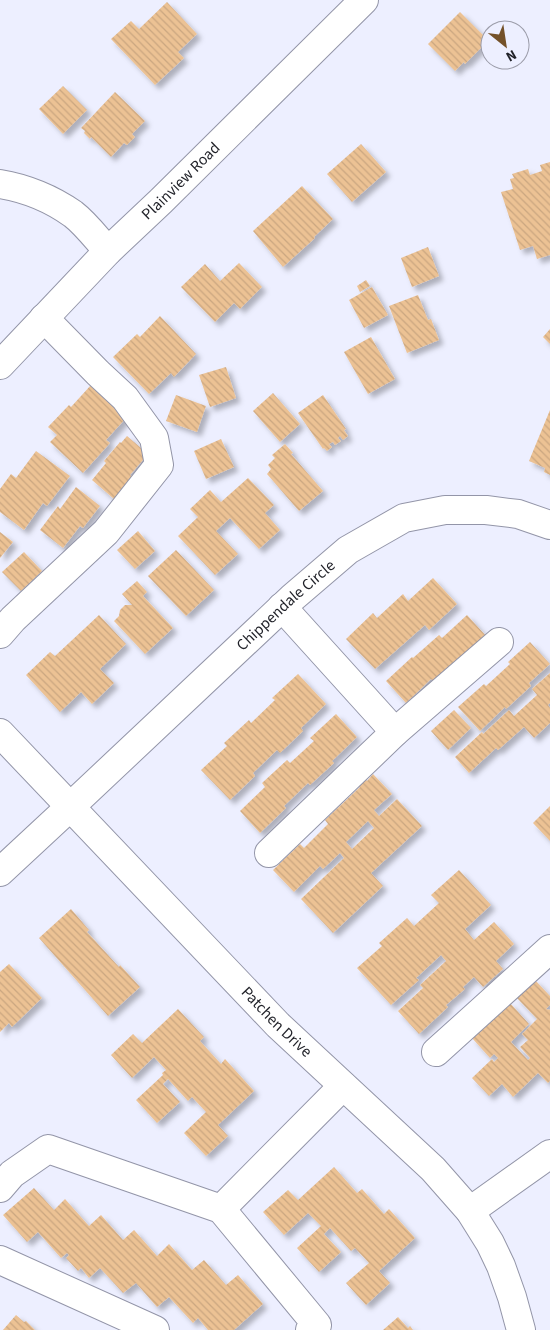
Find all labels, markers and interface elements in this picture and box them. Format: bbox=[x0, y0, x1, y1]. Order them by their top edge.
north arrow bbox=[480, 20, 530, 70]
text: N bbox=[502, 44, 520, 66]
street label: Plainview Road bbox=[137, 137, 225, 225]
street label: Chippendale Circle bbox=[232, 555, 340, 656]
street label: Patchen Drive bbox=[236, 982, 317, 1062]

